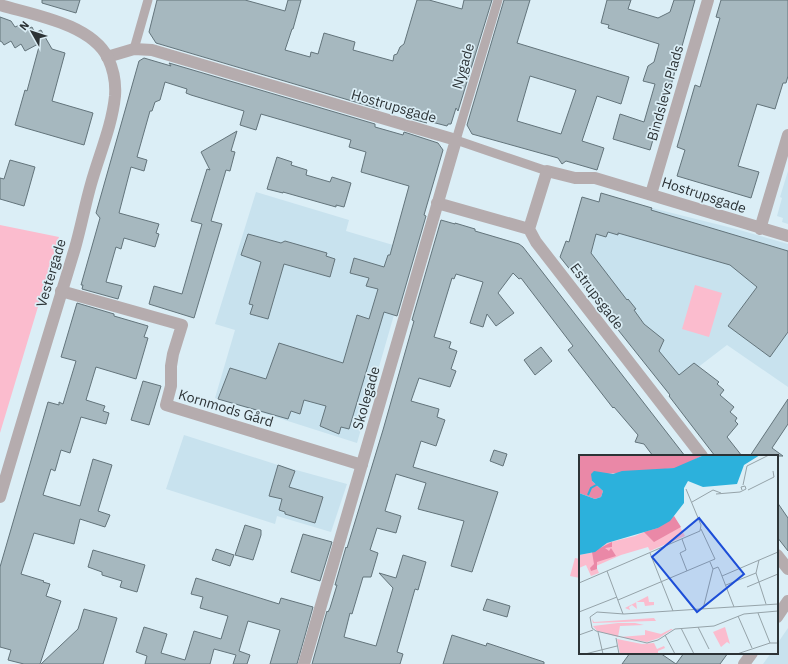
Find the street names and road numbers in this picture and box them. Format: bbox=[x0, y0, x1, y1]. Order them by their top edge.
street label: Nygade bbox=[448, 41, 478, 91]
street label: Bindslevs Plads bbox=[643, 43, 687, 143]
street label: Hostrupsgade bbox=[349, 85, 439, 127]
street label: Hostrupsgade bbox=[659, 173, 749, 217]
street label: Vestergade bbox=[32, 236, 70, 309]
street label: Estrupsgade bbox=[566, 259, 628, 333]
street label: Skolegade bbox=[348, 364, 384, 432]
street label: Kornmods Gård bbox=[176, 385, 276, 431]

